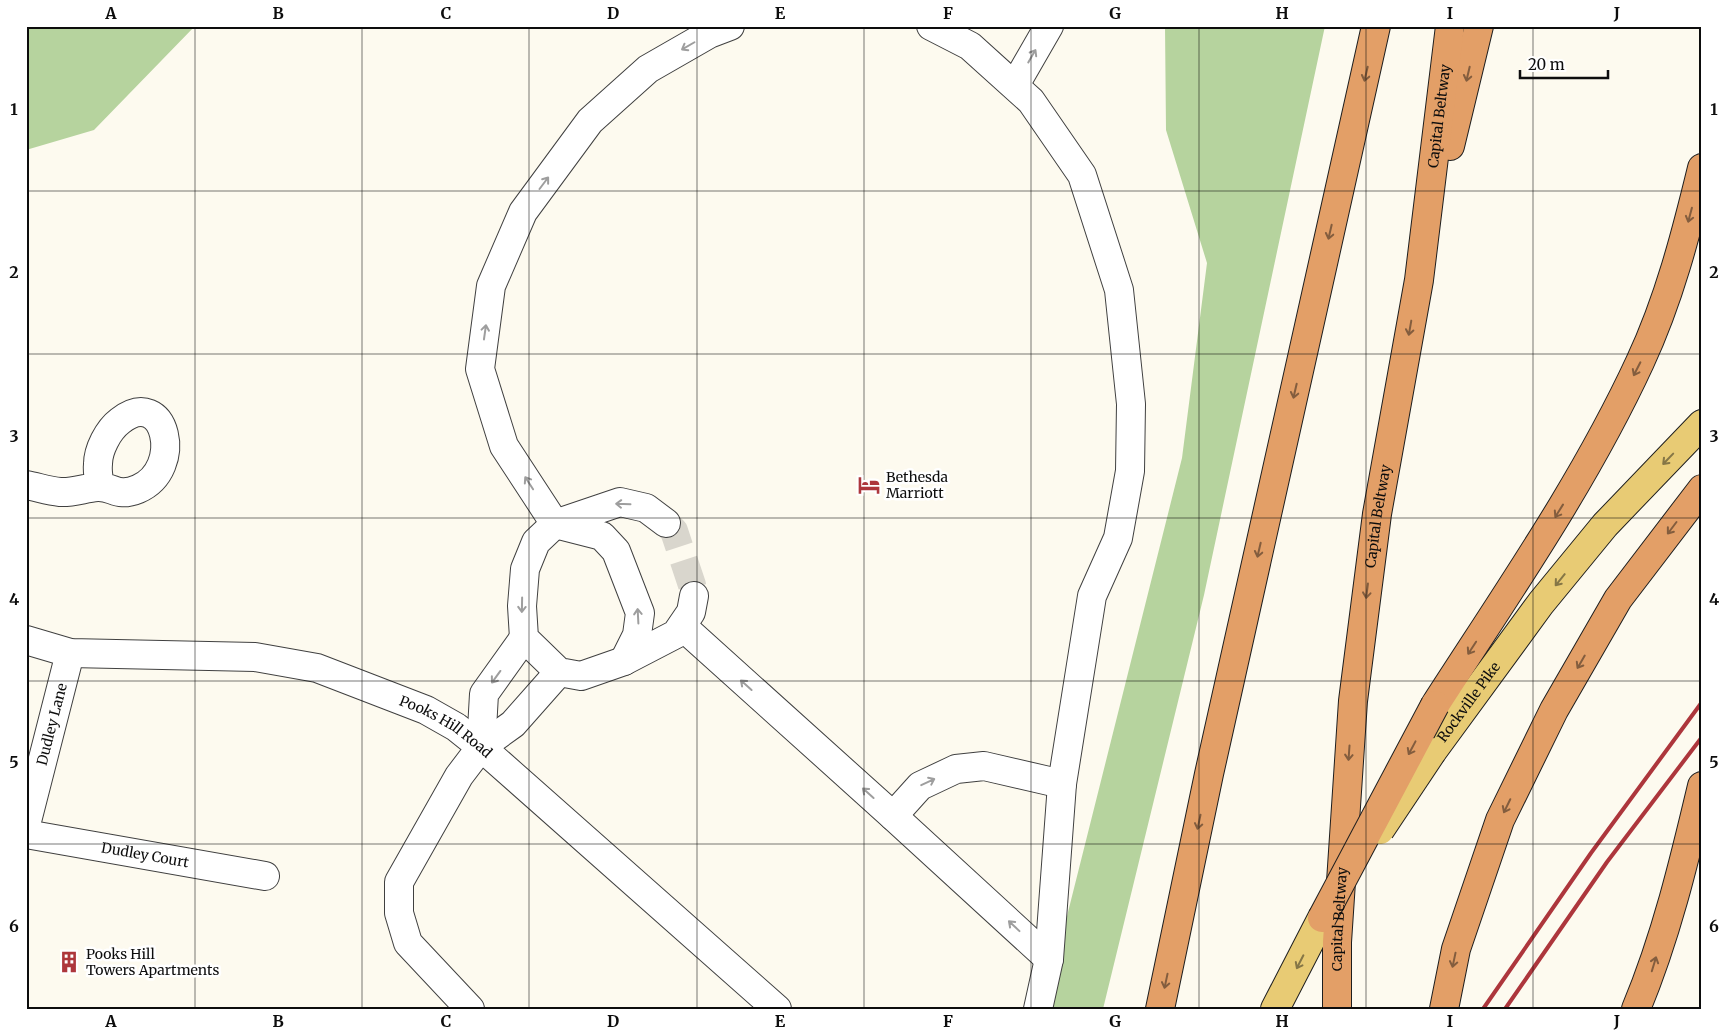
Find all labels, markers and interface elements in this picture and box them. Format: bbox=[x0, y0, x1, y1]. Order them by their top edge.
text: A bbox=[104, 3, 117, 23]
text: B bbox=[272, 3, 284, 23]
text: C bbox=[441, 3, 451, 23]
text: D bbox=[607, 3, 619, 23]
text: E bbox=[775, 3, 786, 23]
text: F bbox=[943, 3, 953, 23]
text: G bbox=[1109, 3, 1121, 23]
text: H bbox=[1275, 3, 1289, 23]
text: I bbox=[1447, 3, 1453, 23]
text: J bbox=[1613, 3, 1620, 23]
one-way arrow bbox=[682, 42, 696, 52]
one-way arrow bbox=[1027, 48, 1037, 63]
scale bar bbox=[1520, 48, 1608, 80]
text: 20 m bbox=[1528, 55, 1565, 74]
street label: Capital Beltway bbox=[1424, 62, 1454, 169]
one-way arrow bbox=[1361, 65, 1370, 81]
one-way arrow bbox=[1463, 65, 1472, 81]
text: 1 bbox=[10, 99, 18, 119]
text: 1 bbox=[1710, 99, 1718, 119]
one-way arrow bbox=[538, 177, 549, 190]
one-way arrow bbox=[1684, 207, 1694, 223]
one-way arrow bbox=[1325, 224, 1334, 240]
text: 2 bbox=[9, 262, 19, 282]
text: 2 bbox=[1709, 262, 1719, 282]
one-way arrow bbox=[1405, 319, 1415, 335]
one-way arrow bbox=[480, 324, 490, 340]
one-way arrow bbox=[1632, 361, 1642, 376]
one-way arrow bbox=[1290, 383, 1299, 399]
text: 3 bbox=[9, 426, 19, 446]
text: 3 bbox=[1709, 426, 1719, 446]
one-way arrow bbox=[1662, 453, 1674, 465]
street label: Capital Beltway bbox=[1361, 462, 1395, 569]
place label: Bethesda Marriott bbox=[886, 468, 949, 502]
hotel icon: Bethesda Marriott bbox=[856, 472, 882, 498]
one-way arrow bbox=[523, 476, 534, 490]
one-way arrow bbox=[615, 500, 631, 509]
one-way arrow bbox=[1553, 503, 1563, 517]
one-way arrow bbox=[1667, 521, 1677, 535]
one-way arrow bbox=[1254, 541, 1263, 557]
one-way arrow bbox=[1555, 573, 1566, 586]
one-way arrow bbox=[1362, 583, 1372, 599]
text: 4 bbox=[9, 589, 19, 609]
text: 4 bbox=[1709, 589, 1719, 609]
one-way arrow bbox=[517, 596, 527, 613]
one-way arrow bbox=[633, 608, 642, 624]
one-way arrow bbox=[1466, 641, 1477, 655]
one-way arrow bbox=[1576, 655, 1586, 669]
street label: Rockville Pike bbox=[1433, 658, 1504, 746]
one-way arrow bbox=[490, 670, 501, 683]
one-way arrow bbox=[740, 679, 753, 690]
street label: Dudley Lane bbox=[33, 681, 71, 767]
street label: Pooks Hill Road bbox=[397, 692, 496, 762]
one-way arrow bbox=[1407, 740, 1416, 755]
one-way arrow bbox=[1345, 745, 1354, 761]
text: 5 bbox=[9, 752, 19, 772]
text: 5 bbox=[1709, 752, 1719, 772]
one-way arrow bbox=[920, 777, 935, 787]
one-way arrow bbox=[861, 787, 874, 799]
one-way arrow bbox=[1501, 798, 1511, 813]
one-way arrow bbox=[1194, 813, 1203, 829]
street label: Dudley Court bbox=[100, 838, 191, 872]
street label: Capital Beltway bbox=[1328, 865, 1351, 971]
text: 6 bbox=[9, 916, 19, 936]
text: 6 bbox=[1709, 916, 1719, 936]
one-way arrow bbox=[1007, 920, 1020, 932]
place label: Pooks Hill Towers Apartments bbox=[86, 945, 219, 979]
building icon: Pooks Hill Towers Apartments bbox=[56, 949, 82, 975]
one-way arrow bbox=[1448, 951, 1458, 967]
one-way arrow bbox=[1295, 954, 1305, 969]
one-way arrow bbox=[1650, 956, 1659, 972]
one-way arrow bbox=[1161, 972, 1170, 988]
text: A bbox=[104, 1011, 117, 1031]
text: B bbox=[272, 1011, 284, 1031]
text: C bbox=[441, 1011, 451, 1031]
text: D bbox=[607, 1011, 619, 1031]
text: E bbox=[775, 1011, 786, 1031]
text: F bbox=[943, 1011, 953, 1031]
text: G bbox=[1109, 1011, 1121, 1031]
text: H bbox=[1275, 1011, 1289, 1031]
text: I bbox=[1447, 1011, 1453, 1031]
text: J bbox=[1613, 1011, 1620, 1031]

